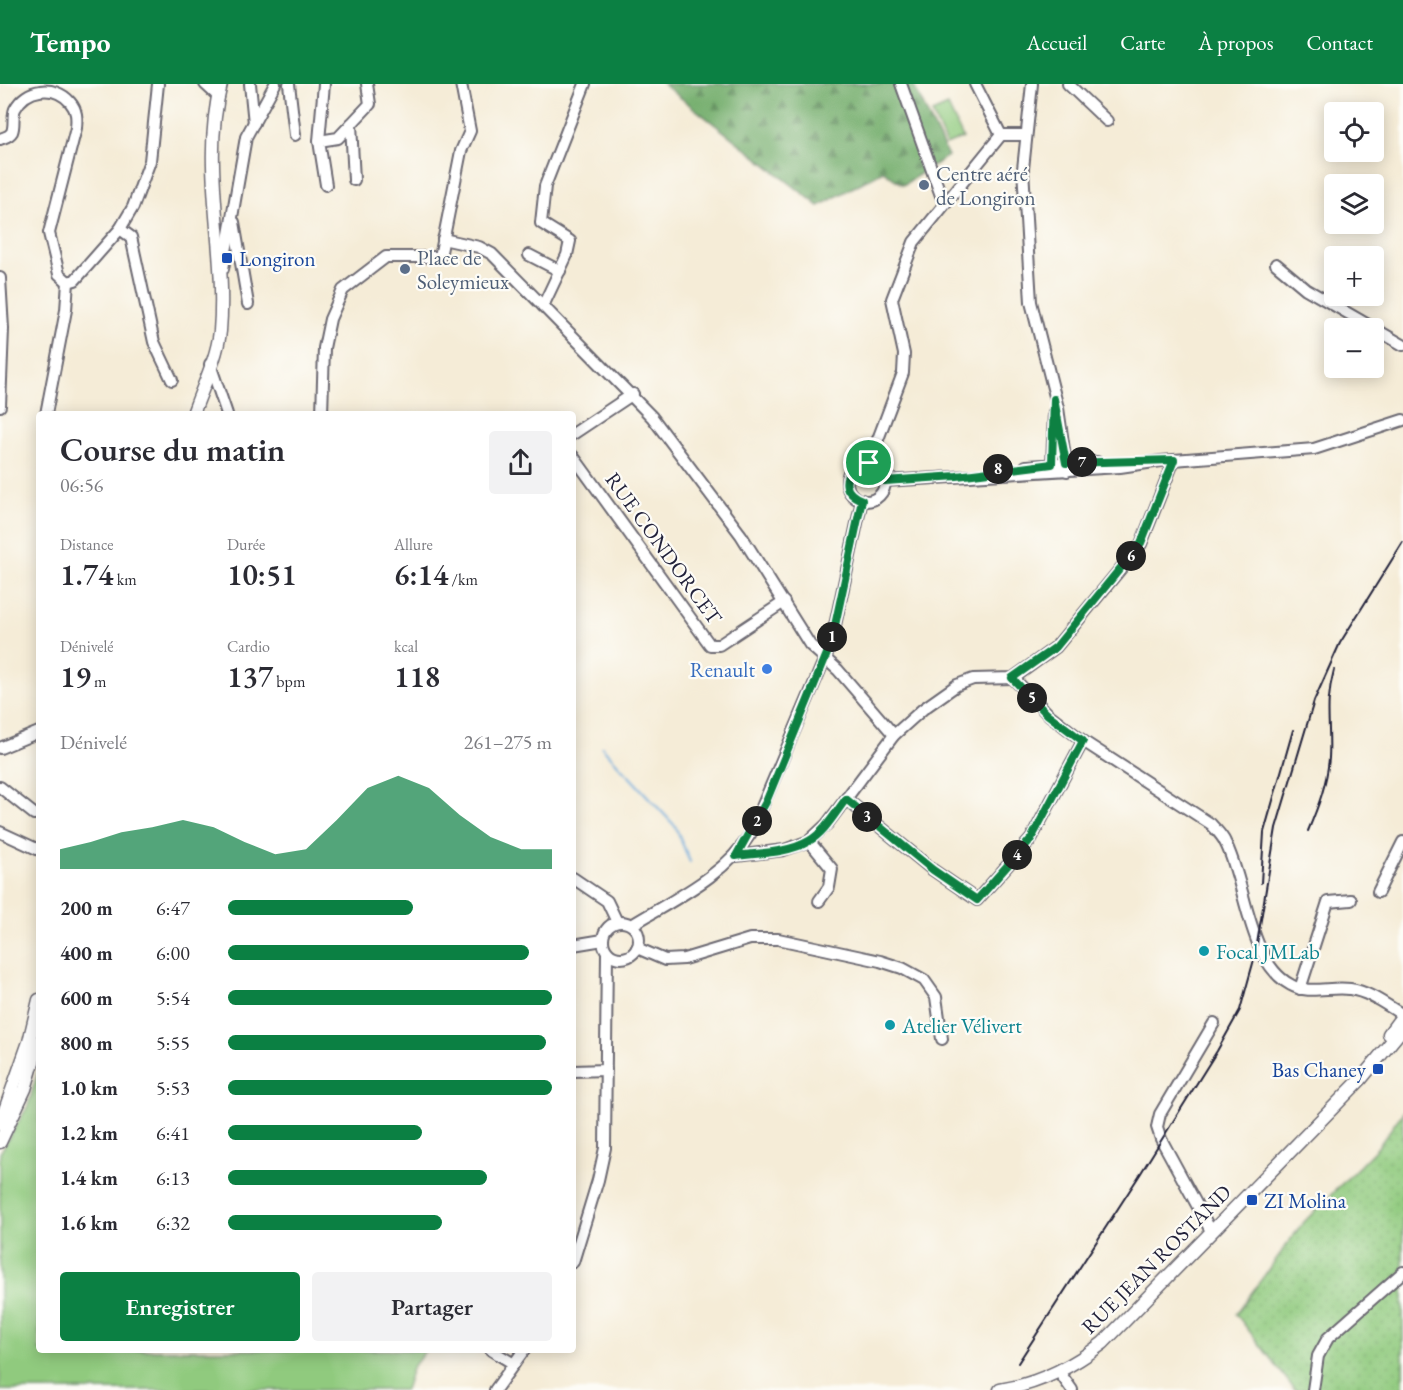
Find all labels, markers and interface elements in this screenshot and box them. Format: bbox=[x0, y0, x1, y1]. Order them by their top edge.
text: Tempo bbox=[30, 24, 111, 60]
text: Accueil bbox=[1027, 29, 1087, 56]
text: Carte bbox=[1120, 29, 1165, 56]
text: À propos bbox=[1198, 29, 1273, 56]
text: Contact bbox=[1306, 29, 1373, 56]
map controls bbox=[1324, 102, 1384, 378]
button: locate bbox=[1324, 102, 1384, 162]
place label: Centre aéré de Longiron bbox=[936, 160, 1036, 211]
button: layers bbox=[1324, 174, 1384, 234]
marker: Centre aéré de Longiron bbox=[917, 178, 931, 192]
place label: Place de Soleymieux bbox=[417, 244, 509, 295]
place label: Longiron bbox=[239, 245, 316, 272]
button: + bbox=[1324, 246, 1384, 306]
marker: Longiron bbox=[220, 251, 234, 265]
marker: Place de Soleymieux bbox=[398, 262, 412, 276]
button: − bbox=[1324, 318, 1384, 378]
text: Course du matin bbox=[60, 428, 285, 471]
button: share bbox=[489, 431, 552, 494]
pin bbox=[843, 437, 894, 488]
icon: arrive bbox=[852, 446, 885, 479]
pin: 7 bbox=[1067, 447, 1097, 477]
text: 7 bbox=[1078, 451, 1086, 472]
pin: 8 bbox=[983, 454, 1013, 484]
text: 8 bbox=[994, 458, 1002, 479]
street label: RUE CONDORCET bbox=[600, 467, 729, 630]
text: 06:56 bbox=[60, 472, 103, 498]
text: Distance bbox=[60, 534, 113, 555]
text: Durée bbox=[227, 534, 265, 555]
text: Allure bbox=[394, 534, 433, 555]
pin: 6 bbox=[1116, 541, 1146, 571]
text: 6 bbox=[1127, 545, 1135, 566]
text: 1.74 bbox=[60, 555, 113, 594]
text: 10:51 bbox=[227, 555, 297, 594]
text: 6:14 bbox=[394, 555, 448, 594]
text: km bbox=[113, 569, 137, 590]
text: /km bbox=[448, 569, 478, 590]
pin: 1 bbox=[817, 622, 847, 652]
text: 1 bbox=[828, 626, 836, 647]
text: Dénivelé bbox=[60, 636, 114, 657]
text: Cardio bbox=[227, 636, 270, 657]
text: kcal bbox=[394, 636, 418, 657]
place label: Renault bbox=[690, 656, 755, 683]
text: 19 bbox=[60, 657, 91, 696]
text: 137 bbox=[227, 657, 273, 696]
text: 118 bbox=[394, 657, 440, 696]
marker: Renault bbox=[760, 662, 774, 676]
text: m bbox=[91, 671, 106, 692]
text: bpm bbox=[273, 671, 305, 692]
pin: 5 bbox=[1017, 683, 1047, 713]
text: 5 bbox=[1028, 687, 1036, 708]
text: Dénivelé bbox=[60, 729, 127, 755]
text: 261–275 m bbox=[464, 729, 552, 755]
pin: 3 bbox=[852, 802, 882, 832]
pin: 2 bbox=[742, 806, 772, 836]
text: 3 bbox=[863, 806, 871, 827]
text: 2 bbox=[753, 810, 761, 831]
pin: 4 bbox=[1002, 840, 1032, 870]
text: 4 bbox=[1013, 844, 1021, 865]
text: 200 m bbox=[60, 895, 113, 921]
text: 6:47 bbox=[156, 895, 190, 921]
place label: Focal JMLab bbox=[1216, 938, 1320, 965]
text: 400 m bbox=[60, 940, 113, 966]
text: 6:00 bbox=[156, 940, 190, 966]
marker: Focal JMLab bbox=[1197, 944, 1211, 958]
text: 600 m bbox=[60, 985, 113, 1011]
text: 5:54 bbox=[156, 985, 190, 1011]
place label: Atelier Vélivert bbox=[901, 1012, 1022, 1039]
marker: Atelier Vélivert bbox=[883, 1018, 897, 1032]
text: 800 m bbox=[60, 1030, 113, 1056]
text: 5:55 bbox=[156, 1030, 190, 1056]
place label: Bas Chaney bbox=[1272, 1056, 1367, 1083]
marker: Bas Chaney bbox=[1371, 1062, 1385, 1076]
text: 1.0 km bbox=[60, 1075, 118, 1101]
text: 5:53 bbox=[156, 1075, 190, 1101]
text: 1.2 km bbox=[60, 1120, 118, 1146]
text: 6:41 bbox=[156, 1120, 190, 1146]
text: 1.4 km bbox=[60, 1165, 118, 1191]
text: 6:13 bbox=[156, 1165, 190, 1191]
street label: RUE JEAN ROSTAND bbox=[1075, 1178, 1237, 1340]
place label: ZI Molina bbox=[1264, 1187, 1347, 1214]
marker: ZI Molina bbox=[1245, 1193, 1259, 1207]
text: 1.6 km bbox=[60, 1210, 118, 1236]
text: 6:32 bbox=[156, 1210, 190, 1236]
button: Enregistrer bbox=[60, 1272, 300, 1341]
button: Partager bbox=[312, 1272, 552, 1341]

